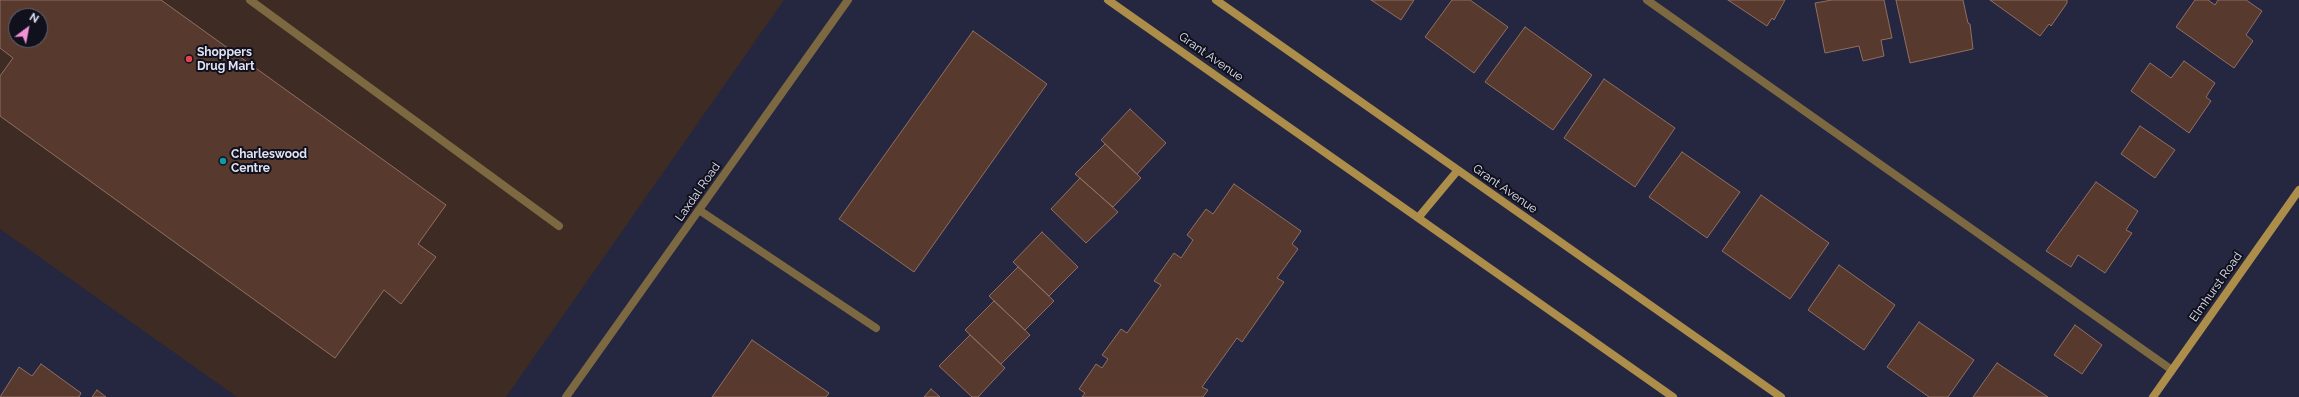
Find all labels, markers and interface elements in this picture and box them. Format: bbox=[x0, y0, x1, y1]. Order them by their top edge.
north arrow bbox=[8, 8, 48, 48]
text: N bbox=[27, 11, 41, 26]
street label: Grant Avenue bbox=[1176, 29, 1246, 85]
place label: Shoppers Drug Mart bbox=[197, 45, 255, 73]
marker: Shoppers Drug Mart bbox=[184, 54, 194, 64]
place label: Charleswood Centre bbox=[231, 147, 307, 175]
marker: Charleswood Centre bbox=[218, 156, 228, 166]
street label: Laxdal Road bbox=[672, 160, 724, 224]
street label: Grant Avenue bbox=[1470, 161, 1540, 217]
street label: Elmhurst Road bbox=[2187, 249, 2245, 325]

